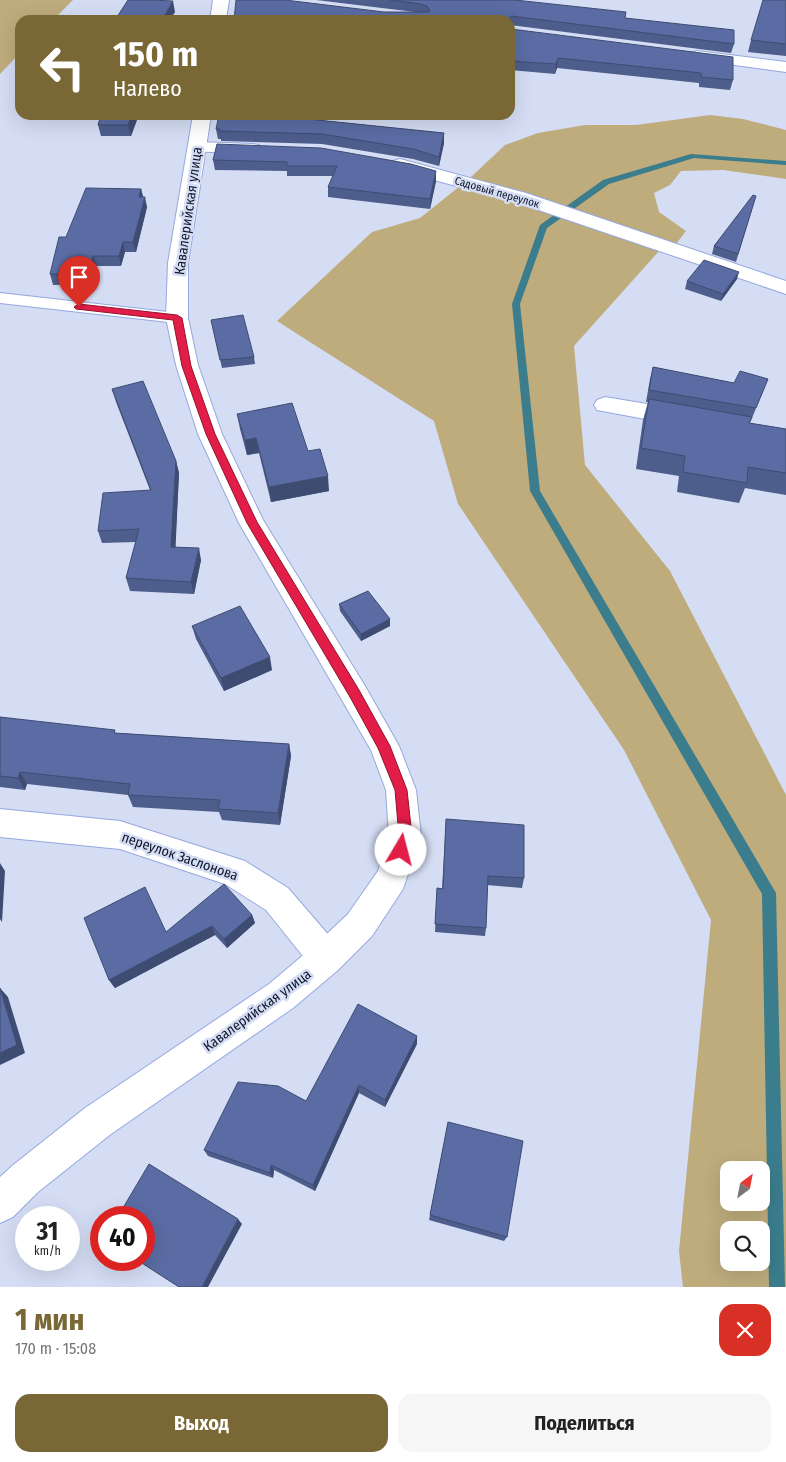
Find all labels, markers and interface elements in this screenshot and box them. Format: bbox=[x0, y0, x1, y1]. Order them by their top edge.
text: 150 m bbox=[113, 33, 198, 75]
icon: left bbox=[30, 35, 95, 100]
text: Налево bbox=[113, 75, 182, 102]
street label: Кавалерийская улица bbox=[171, 146, 206, 276]
street label: Садовый переулок bbox=[453, 174, 541, 211]
pin bbox=[58, 256, 100, 307]
icon: arrive bbox=[65, 263, 93, 291]
position arrow bbox=[374, 823, 426, 875]
street label: переулок Заслонова bbox=[119, 829, 240, 884]
street label: Кавалерийская улица bbox=[200, 966, 315, 1055]
north arrow bbox=[720, 1161, 770, 1211]
map controls bbox=[720, 1161, 770, 1271]
speed limit sign: 40 bbox=[90, 1206, 155, 1271]
text: 31 bbox=[37, 1217, 58, 1247]
button: search bbox=[720, 1221, 770, 1271]
text: km/h bbox=[34, 1244, 61, 1258]
text: 1 мин bbox=[15, 1302, 84, 1338]
button: close bbox=[719, 1304, 771, 1356]
text: 170 m · 15:08 bbox=[15, 1339, 96, 1358]
button: Выход bbox=[15, 1394, 388, 1452]
button: Поделиться bbox=[398, 1394, 771, 1452]

